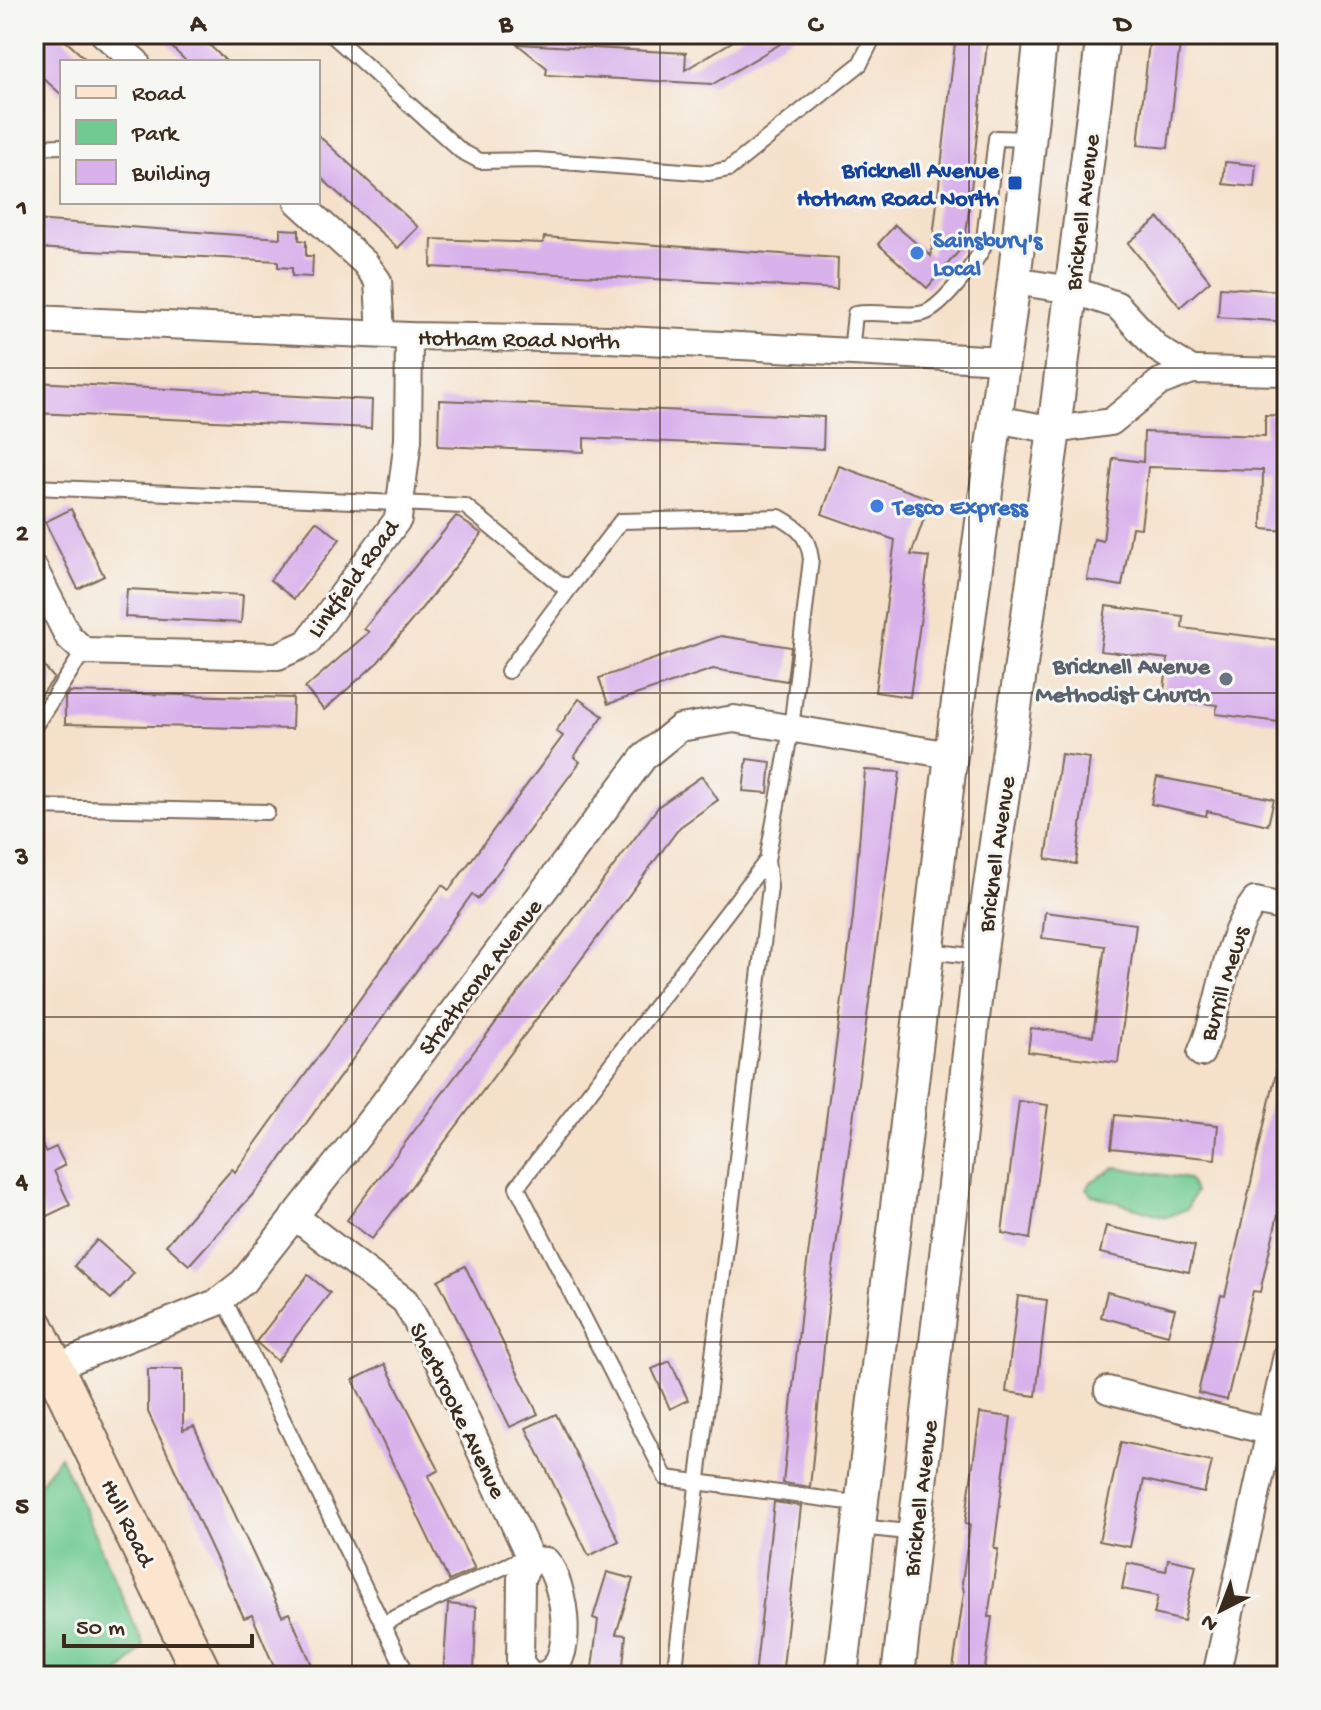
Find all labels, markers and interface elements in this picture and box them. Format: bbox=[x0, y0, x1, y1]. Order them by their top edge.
text: A bbox=[189, 11, 207, 42]
text: B bbox=[498, 11, 514, 42]
text: C bbox=[808, 11, 825, 42]
text: D bbox=[1113, 11, 1133, 42]
legend bbox=[60, 60, 320, 204]
text: Road bbox=[132, 81, 186, 110]
text: Park bbox=[131, 121, 180, 150]
street label: Bricknell Avenue bbox=[1060, 132, 1109, 293]
place label: Bricknell Avenue Hotham Road North bbox=[797, 158, 1001, 215]
text: Building bbox=[131, 161, 210, 190]
marker: Bricknell Avenue Hotham Road North bbox=[1006, 174, 1024, 192]
text: 1 bbox=[16, 195, 27, 226]
place label: Sainsbury's Local bbox=[933, 228, 1043, 285]
marker: Sainsbury's Local bbox=[908, 244, 926, 262]
street label: Hotham Road North bbox=[418, 325, 620, 358]
place label: Tesco Express bbox=[891, 495, 1029, 524]
marker: Tesco Express bbox=[868, 497, 886, 515]
street label: Linkfield Road bbox=[302, 514, 408, 645]
text: 2 bbox=[16, 520, 29, 551]
place label: Bricknell Avenue Methodist Church bbox=[1036, 654, 1212, 711]
marker: Bricknell Avenue Methodist Church bbox=[1217, 670, 1235, 688]
street label: Bricknell Avenue bbox=[973, 774, 1024, 935]
text: 3 bbox=[14, 844, 29, 875]
street label: Strathcona Avenue bbox=[413, 894, 551, 1062]
street label: Burrill Mews bbox=[1195, 922, 1258, 1046]
text: 4 bbox=[15, 1168, 29, 1199]
street label: Sherbrooke Avenue bbox=[401, 1319, 511, 1505]
street label: Bricknell Avenue bbox=[898, 1418, 947, 1579]
street label: Hull Road bbox=[92, 1475, 160, 1574]
text: 5 bbox=[15, 1493, 29, 1524]
north arrow bbox=[1181, 1570, 1261, 1650]
scale bar bbox=[64, 1598, 252, 1648]
text: N bbox=[1196, 1607, 1224, 1636]
text: 50 m bbox=[76, 1615, 125, 1644]

